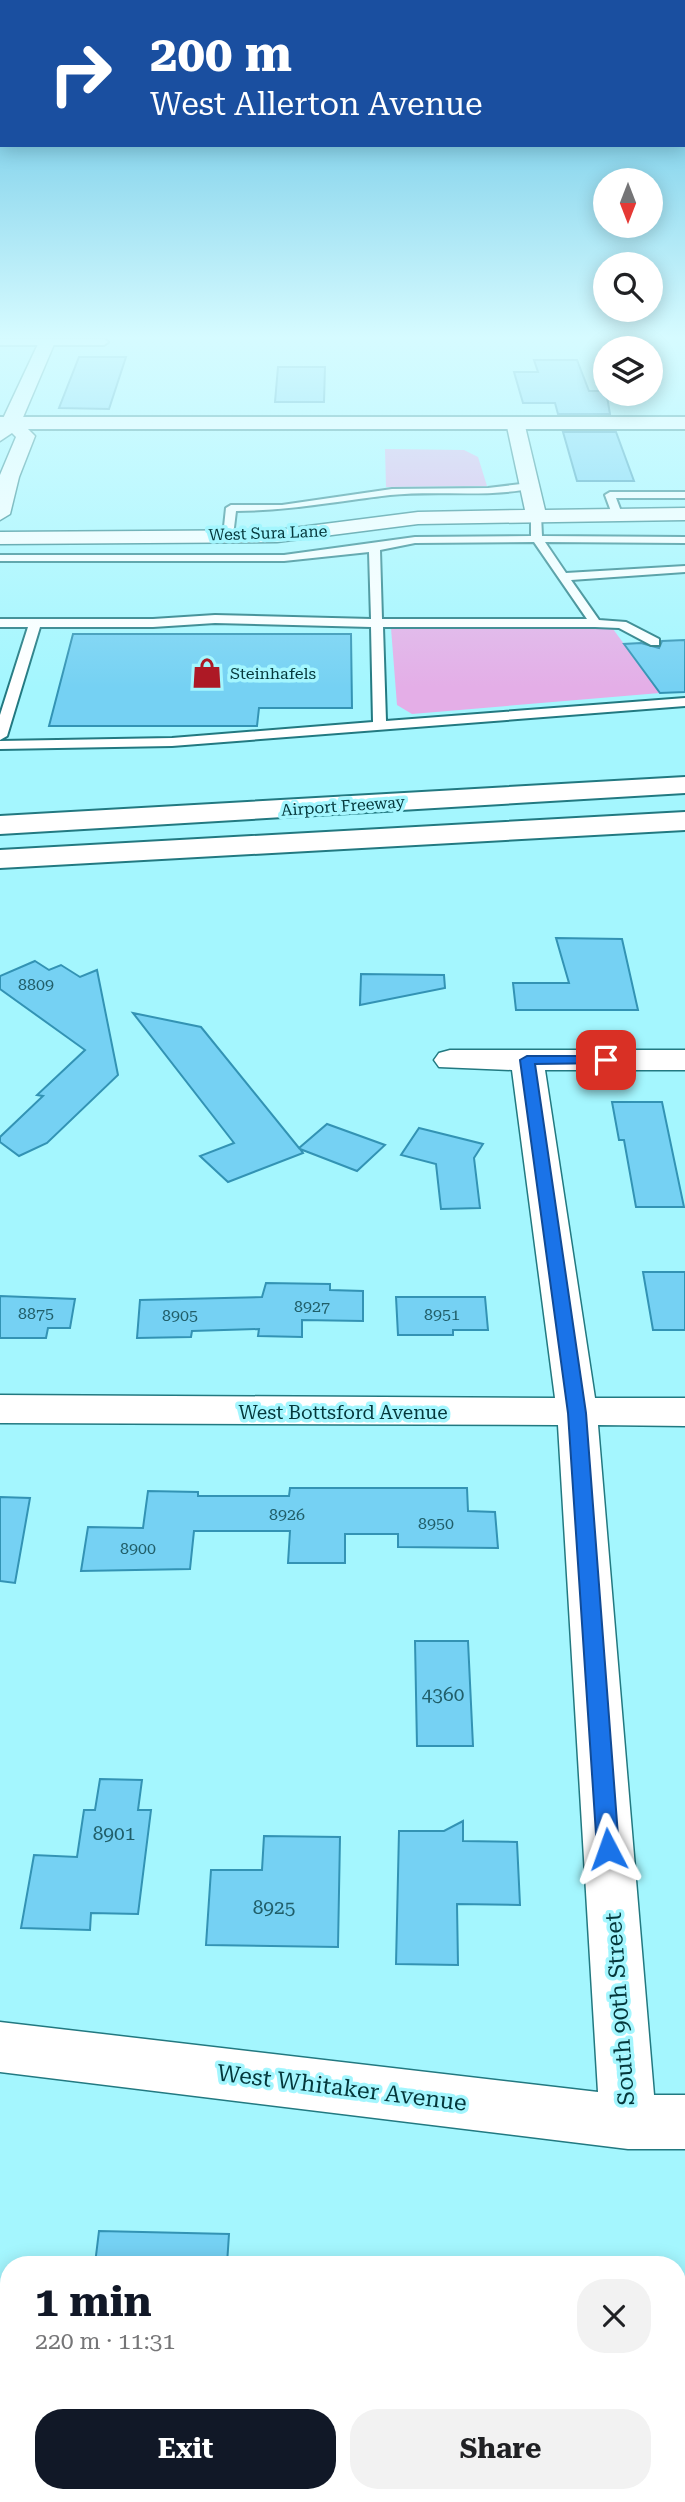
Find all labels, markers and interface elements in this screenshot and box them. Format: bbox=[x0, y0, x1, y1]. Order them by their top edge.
text: 200 m bbox=[150, 26, 292, 83]
icon: right bbox=[35, 28, 126, 119]
text: West Allerton Avenue bbox=[150, 85, 482, 123]
north arrow bbox=[593, 168, 663, 238]
map controls bbox=[593, 168, 663, 406]
button: search bbox=[593, 252, 663, 322]
button: layers bbox=[593, 336, 663, 406]
street label: West Sura Lane bbox=[208, 521, 328, 545]
shop icon: Steinhafels bbox=[190, 656, 224, 690]
place label: Steinhafels bbox=[230, 664, 316, 683]
street label: Airport Freeway bbox=[280, 792, 406, 820]
house number: 8809 bbox=[18, 975, 54, 994]
pin bbox=[576, 1030, 636, 1090]
icon: arrive bbox=[587, 1041, 625, 1079]
house number: 8927 bbox=[294, 1297, 330, 1316]
house number: 8875 bbox=[18, 1304, 54, 1323]
house number: 8951 bbox=[424, 1305, 460, 1324]
house number: 8905 bbox=[162, 1306, 198, 1325]
street label: West Bottsford Avenue bbox=[238, 1401, 448, 1424]
house number: 8926 bbox=[269, 1505, 305, 1524]
house number: 8950 bbox=[418, 1514, 454, 1533]
house number: 8900 bbox=[120, 1539, 156, 1558]
house number: 4360 bbox=[422, 1683, 464, 1706]
position arrow bbox=[571, 1812, 645, 1886]
house number: 8901 bbox=[93, 1822, 135, 1845]
house number: 8925 bbox=[253, 1896, 295, 1919]
street label: South 90th Street bbox=[600, 1911, 640, 2106]
street label: West Whitaker Avenue bbox=[216, 2059, 468, 2117]
text: 1 min bbox=[35, 2277, 152, 2326]
button: close bbox=[577, 2279, 651, 2353]
text: 220 m · 11:31 bbox=[35, 2328, 175, 2355]
button: Exit bbox=[35, 2409, 336, 2489]
button: Share bbox=[350, 2409, 651, 2489]

